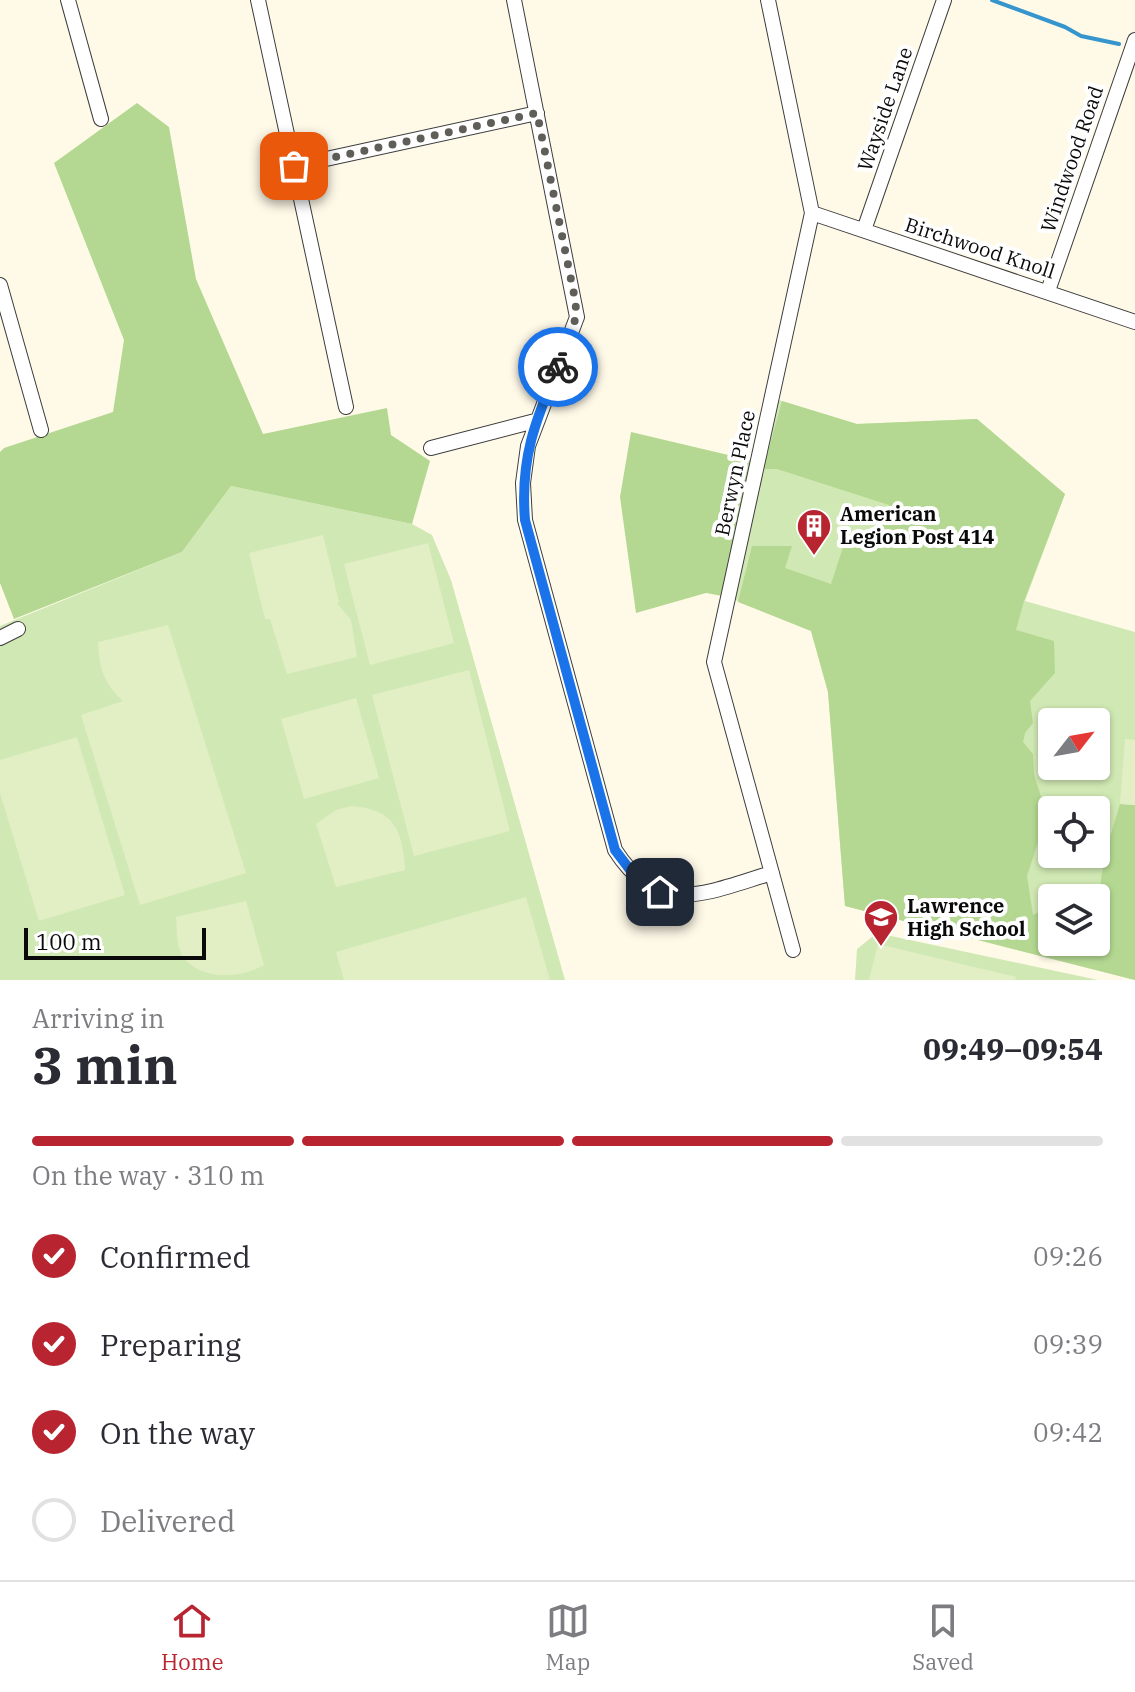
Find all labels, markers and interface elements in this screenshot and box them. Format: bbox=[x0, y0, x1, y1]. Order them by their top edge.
street label: Wayside Lane bbox=[851, 43, 918, 174]
street label: Windwood Road bbox=[1034, 82, 1109, 236]
pin bbox=[260, 132, 328, 200]
icon: bag bbox=[272, 144, 316, 188]
street label: Birchwood Knoll bbox=[902, 211, 1059, 285]
courier bbox=[518, 327, 598, 407]
icon: bike bbox=[536, 345, 580, 389]
street label: Berwyn Place bbox=[708, 408, 761, 538]
place label: American Legion Post 414 bbox=[840, 500, 994, 550]
building icon: American Legion Post 414 bbox=[795, 507, 833, 557]
north arrow bbox=[1038, 708, 1110, 780]
map controls bbox=[1038, 708, 1110, 956]
button: locate bbox=[1038, 796, 1110, 868]
pin bbox=[626, 858, 694, 926]
icon: home bbox=[638, 870, 682, 914]
button: layers bbox=[1038, 884, 1110, 956]
place label: Lawrence High School bbox=[907, 892, 1026, 942]
school or university icon: Lawrence High School bbox=[862, 898, 900, 948]
scale bar bbox=[24, 924, 206, 960]
text: 100 m bbox=[36, 927, 102, 956]
text: Arriving in bbox=[32, 1001, 165, 1035]
text: 09:49–09:54 bbox=[923, 1029, 1103, 1068]
text: 3 min bbox=[32, 1031, 178, 1098]
text: On the way · 310 m bbox=[32, 1158, 265, 1192]
icon: check bbox=[32, 1234, 76, 1278]
text: Confirmed bbox=[100, 1237, 251, 1276]
text: 09:26 bbox=[1033, 1239, 1103, 1273]
icon: check bbox=[32, 1322, 76, 1366]
text: Preparing bbox=[100, 1325, 241, 1364]
text: 09:39 bbox=[1033, 1327, 1103, 1361]
icon: check bbox=[32, 1410, 76, 1454]
text: On the way bbox=[100, 1413, 255, 1452]
text: 09:42 bbox=[1033, 1415, 1103, 1449]
text: Delivered bbox=[100, 1501, 235, 1540]
tab: Home bbox=[161, 1599, 224, 1676]
tab: Map bbox=[546, 1599, 590, 1676]
tab: Saved bbox=[912, 1599, 974, 1676]

